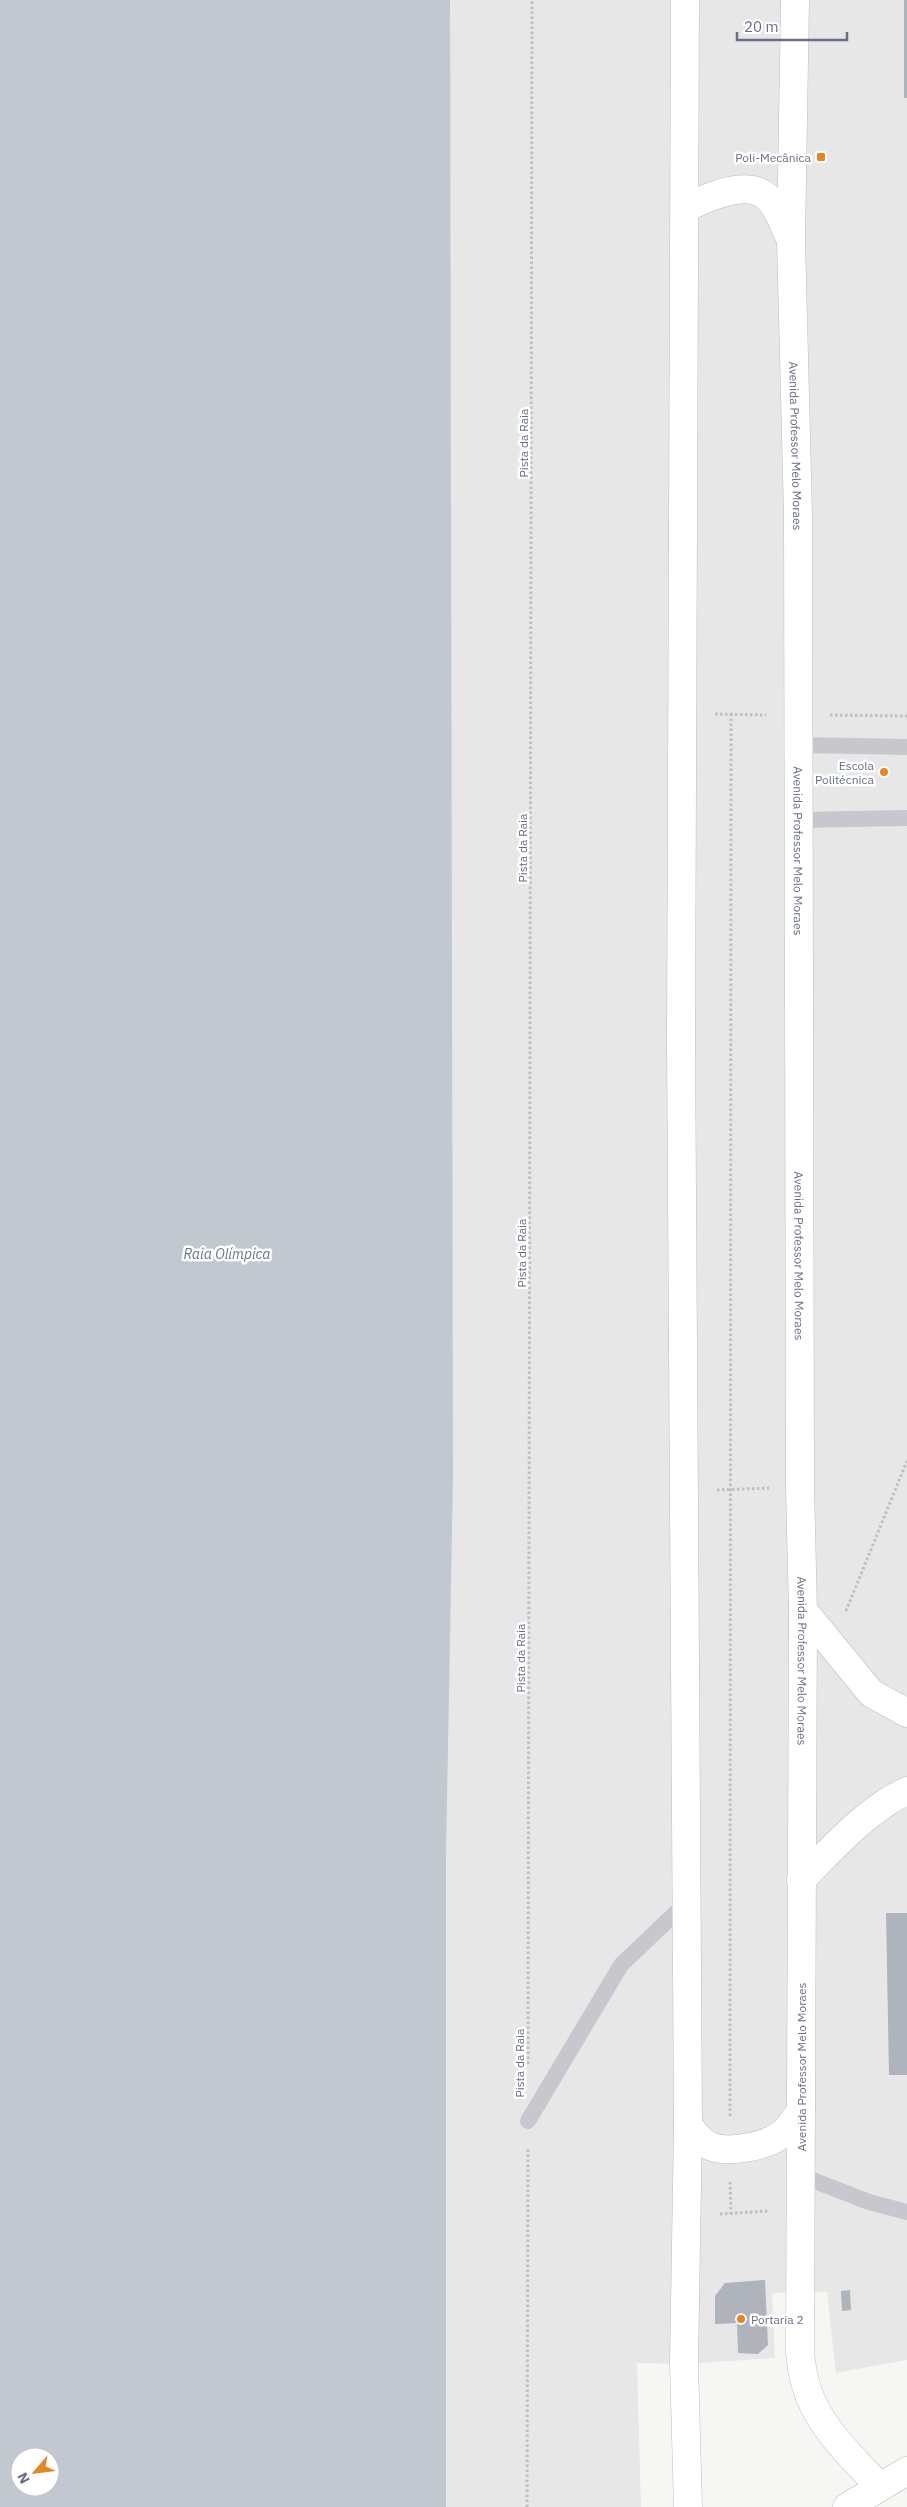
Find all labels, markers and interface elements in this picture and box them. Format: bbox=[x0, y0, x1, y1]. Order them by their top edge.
scale bar bbox=[737, 10, 847, 42]
text: 20 m bbox=[744, 17, 779, 36]
place label: Poli-Mecânica bbox=[735, 150, 812, 165]
marker: Poli-Mecânica bbox=[815, 151, 827, 163]
street label: Avenida Professor Melo Moraes bbox=[787, 361, 806, 531]
street label: Pista da Raia bbox=[516, 408, 531, 478]
place label: Escola Politécnica bbox=[815, 758, 875, 787]
street label: Avenida Professor Melo Moraes bbox=[791, 766, 806, 936]
marker: Escola Politécnica bbox=[878, 766, 890, 778]
street label: Pista da Raia bbox=[515, 813, 530, 883]
street label: Avenida Professor Melo Moraes bbox=[792, 1171, 807, 1341]
street label: Pista da Raia bbox=[514, 1218, 529, 1288]
water label: Raia Olímpica bbox=[183, 1245, 271, 1263]
street label: Avenida Professor Melo Moraes bbox=[795, 1576, 811, 1746]
street label: Pista da Raia bbox=[513, 1623, 528, 1693]
street label: Avenida Professor Melo Moraes bbox=[794, 1982, 809, 2151]
street label: Pista da Raia bbox=[512, 2028, 527, 2098]
place label: Portaria 2 bbox=[751, 2312, 804, 2327]
marker: Portaria 2 bbox=[735, 2313, 747, 2325]
north arrow bbox=[10, 2447, 60, 2497]
text: N bbox=[13, 2469, 34, 2487]

